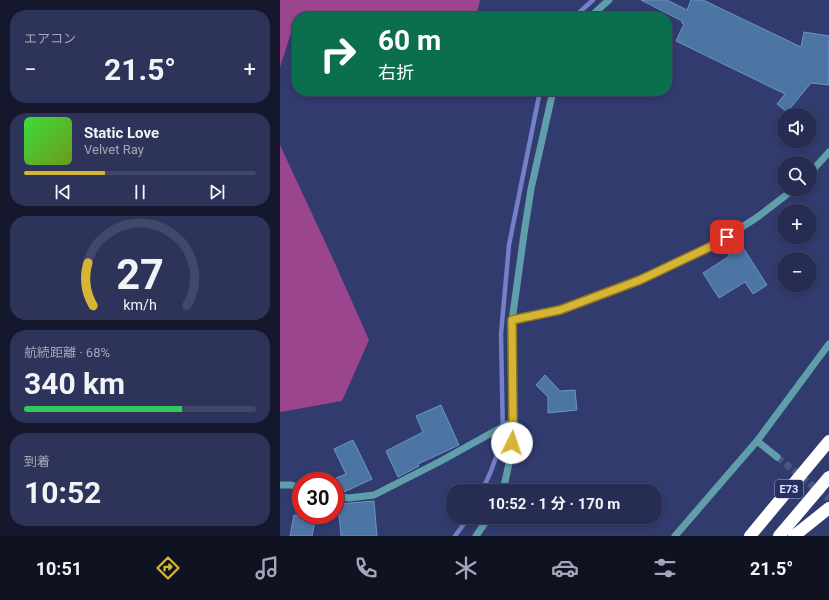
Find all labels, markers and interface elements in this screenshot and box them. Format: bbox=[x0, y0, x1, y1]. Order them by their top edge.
text: 60 m bbox=[378, 24, 441, 57]
icon: right bbox=[312, 28, 364, 80]
text: エアコン bbox=[24, 31, 76, 46]
text: 21.5° bbox=[104, 52, 176, 87]
text: − bbox=[24, 57, 37, 82]
text: + bbox=[244, 57, 256, 82]
text: 右折 bbox=[378, 62, 414, 83]
map controls bbox=[777, 108, 817, 292]
button: sound bbox=[777, 108, 817, 148]
text: Static Love bbox=[84, 124, 159, 142]
text: Velvet Ray bbox=[84, 142, 144, 157]
button: search bbox=[777, 156, 817, 196]
icon: previous bbox=[52, 181, 74, 203]
icon: pause bbox=[129, 181, 151, 203]
icon: next bbox=[206, 181, 228, 203]
button: + bbox=[777, 204, 817, 244]
pin bbox=[710, 220, 744, 254]
icon: arrive bbox=[716, 226, 738, 248]
text: 27 bbox=[116, 250, 164, 299]
button: − bbox=[777, 252, 817, 292]
text: km/h bbox=[123, 297, 157, 313]
text: 航続距離 · 68% bbox=[24, 345, 110, 360]
text: 340 km bbox=[24, 366, 125, 401]
position arrow bbox=[491, 422, 533, 464]
text: 到着 bbox=[24, 454, 50, 469]
speed limit sign: 30 bbox=[292, 472, 344, 524]
text: 10:52 bbox=[24, 475, 101, 510]
road number: E73 bbox=[775, 480, 803, 498]
text: 10:52 · 1 分 · 170 m bbox=[488, 495, 620, 513]
icon: directions bbox=[154, 554, 182, 582]
icon: music bbox=[253, 554, 281, 582]
icon: phone bbox=[352, 554, 380, 582]
icon: climate bbox=[452, 554, 480, 582]
icon: car bbox=[551, 554, 579, 582]
icon: filters bbox=[651, 554, 679, 582]
text: 10:51 bbox=[36, 558, 82, 579]
text: 21.5° bbox=[750, 558, 793, 579]

